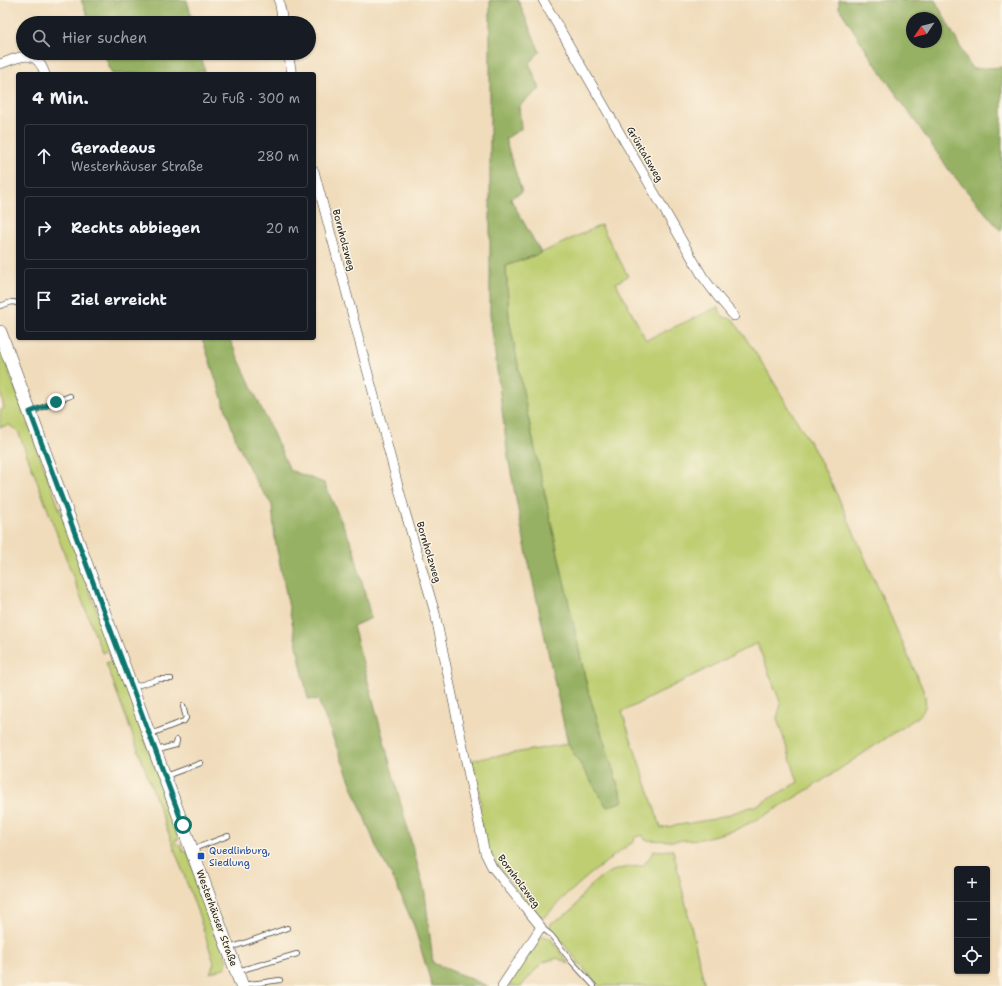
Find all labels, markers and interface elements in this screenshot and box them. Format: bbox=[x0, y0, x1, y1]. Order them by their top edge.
north arrow bbox=[906, 12, 942, 48]
search box bbox=[16, 16, 316, 60]
icon: search bbox=[30, 27, 52, 49]
text: Hier suchen bbox=[62, 28, 147, 48]
text: 4 Min. bbox=[32, 87, 89, 109]
text: Zu Fuß · 300 m bbox=[202, 90, 300, 107]
street label: Grüntalsweg bbox=[624, 124, 666, 184]
text: Geradeaus bbox=[71, 138, 156, 158]
icon: ahead bbox=[33, 145, 55, 167]
text: 280 m bbox=[257, 148, 299, 165]
text: Westerhäuser Straße bbox=[71, 158, 203, 175]
street label: Bornholzweg bbox=[330, 208, 358, 272]
icon: right bbox=[33, 217, 55, 239]
text: Rechts abbiegen bbox=[71, 218, 200, 238]
text: 20 m bbox=[266, 220, 299, 237]
icon: arrive bbox=[33, 289, 55, 311]
text: Ziel erreicht bbox=[71, 290, 167, 310]
route end bbox=[47, 393, 65, 411]
street label: Bornholzweg bbox=[414, 520, 444, 584]
route start bbox=[174, 816, 192, 834]
place label: Quedlinburg, Siedlung bbox=[209, 844, 270, 869]
marker: Quedlinburg, Siedlung bbox=[196, 851, 206, 861]
street label: Bornholzweg bbox=[495, 852, 543, 910]
map controls bbox=[954, 866, 990, 974]
button: + bbox=[954, 866, 990, 902]
street label: Westerhäuser Straße bbox=[193, 868, 241, 968]
button: − bbox=[954, 902, 990, 938]
button: locate bbox=[954, 938, 990, 974]

